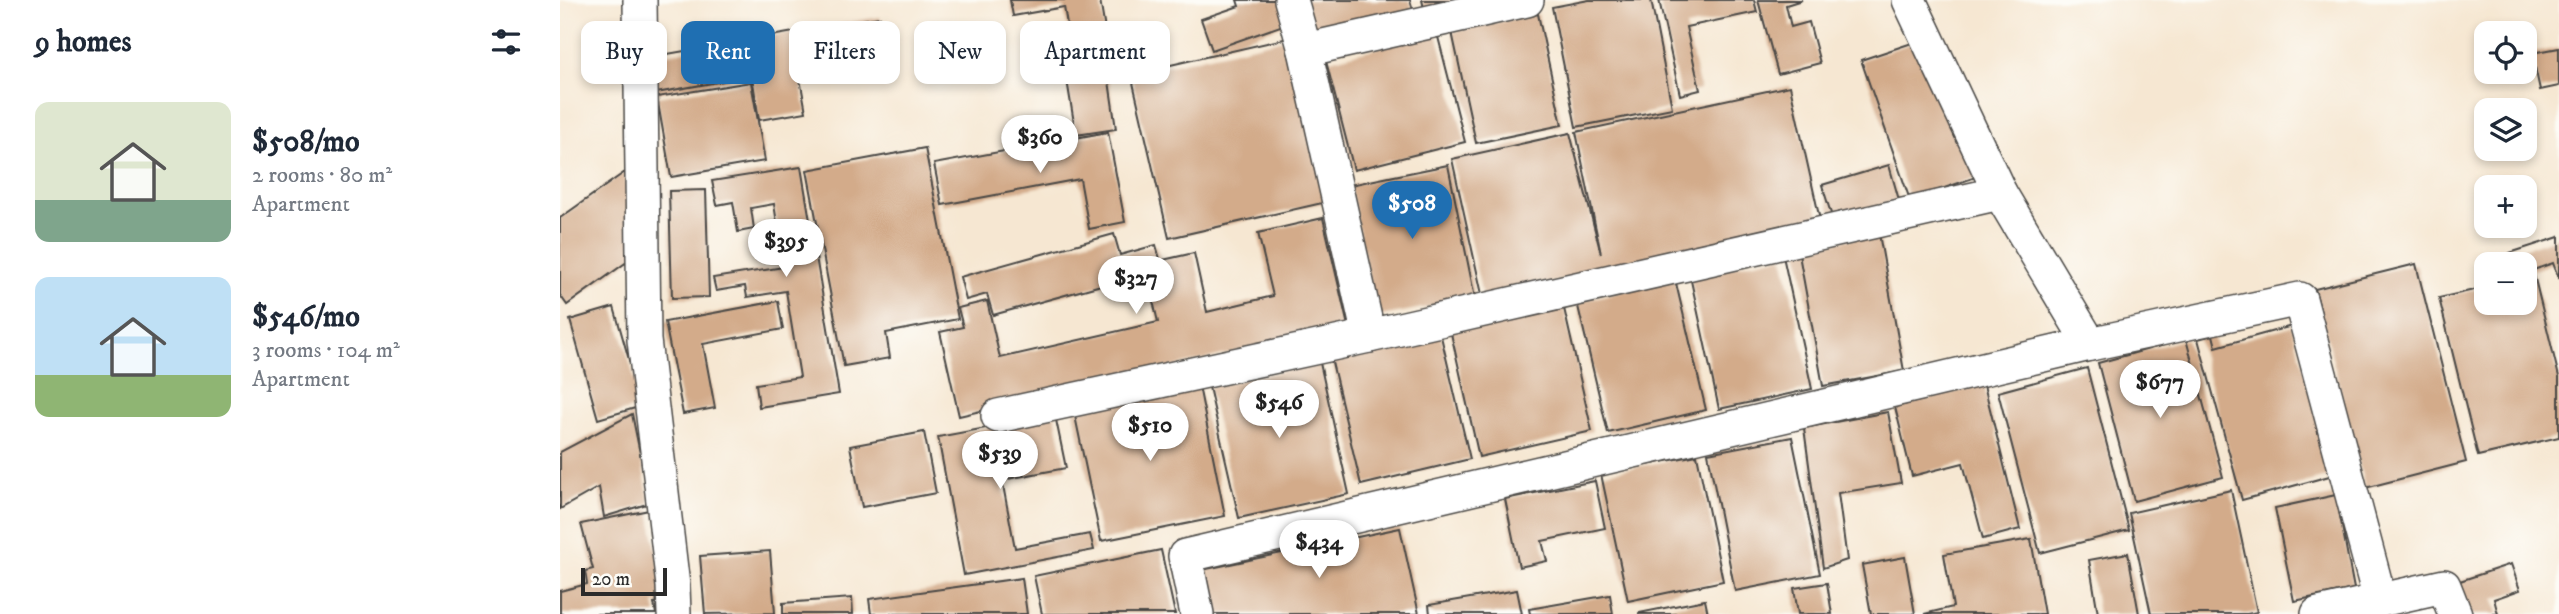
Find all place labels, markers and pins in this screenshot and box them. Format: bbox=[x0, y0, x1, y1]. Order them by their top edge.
pin: $360 bbox=[999, 116, 1081, 175]
pin: $508 bbox=[1371, 182, 1453, 241]
pin: $395 bbox=[745, 219, 827, 279]
pin: $327 bbox=[1095, 256, 1177, 316]
pin: $677 bbox=[2119, 360, 2201, 420]
pin: $546 bbox=[1238, 380, 1320, 440]
pin: $510 bbox=[1109, 404, 1191, 463]
pin: $539 bbox=[959, 432, 1041, 491]
pin: $434 bbox=[1278, 520, 1360, 580]

